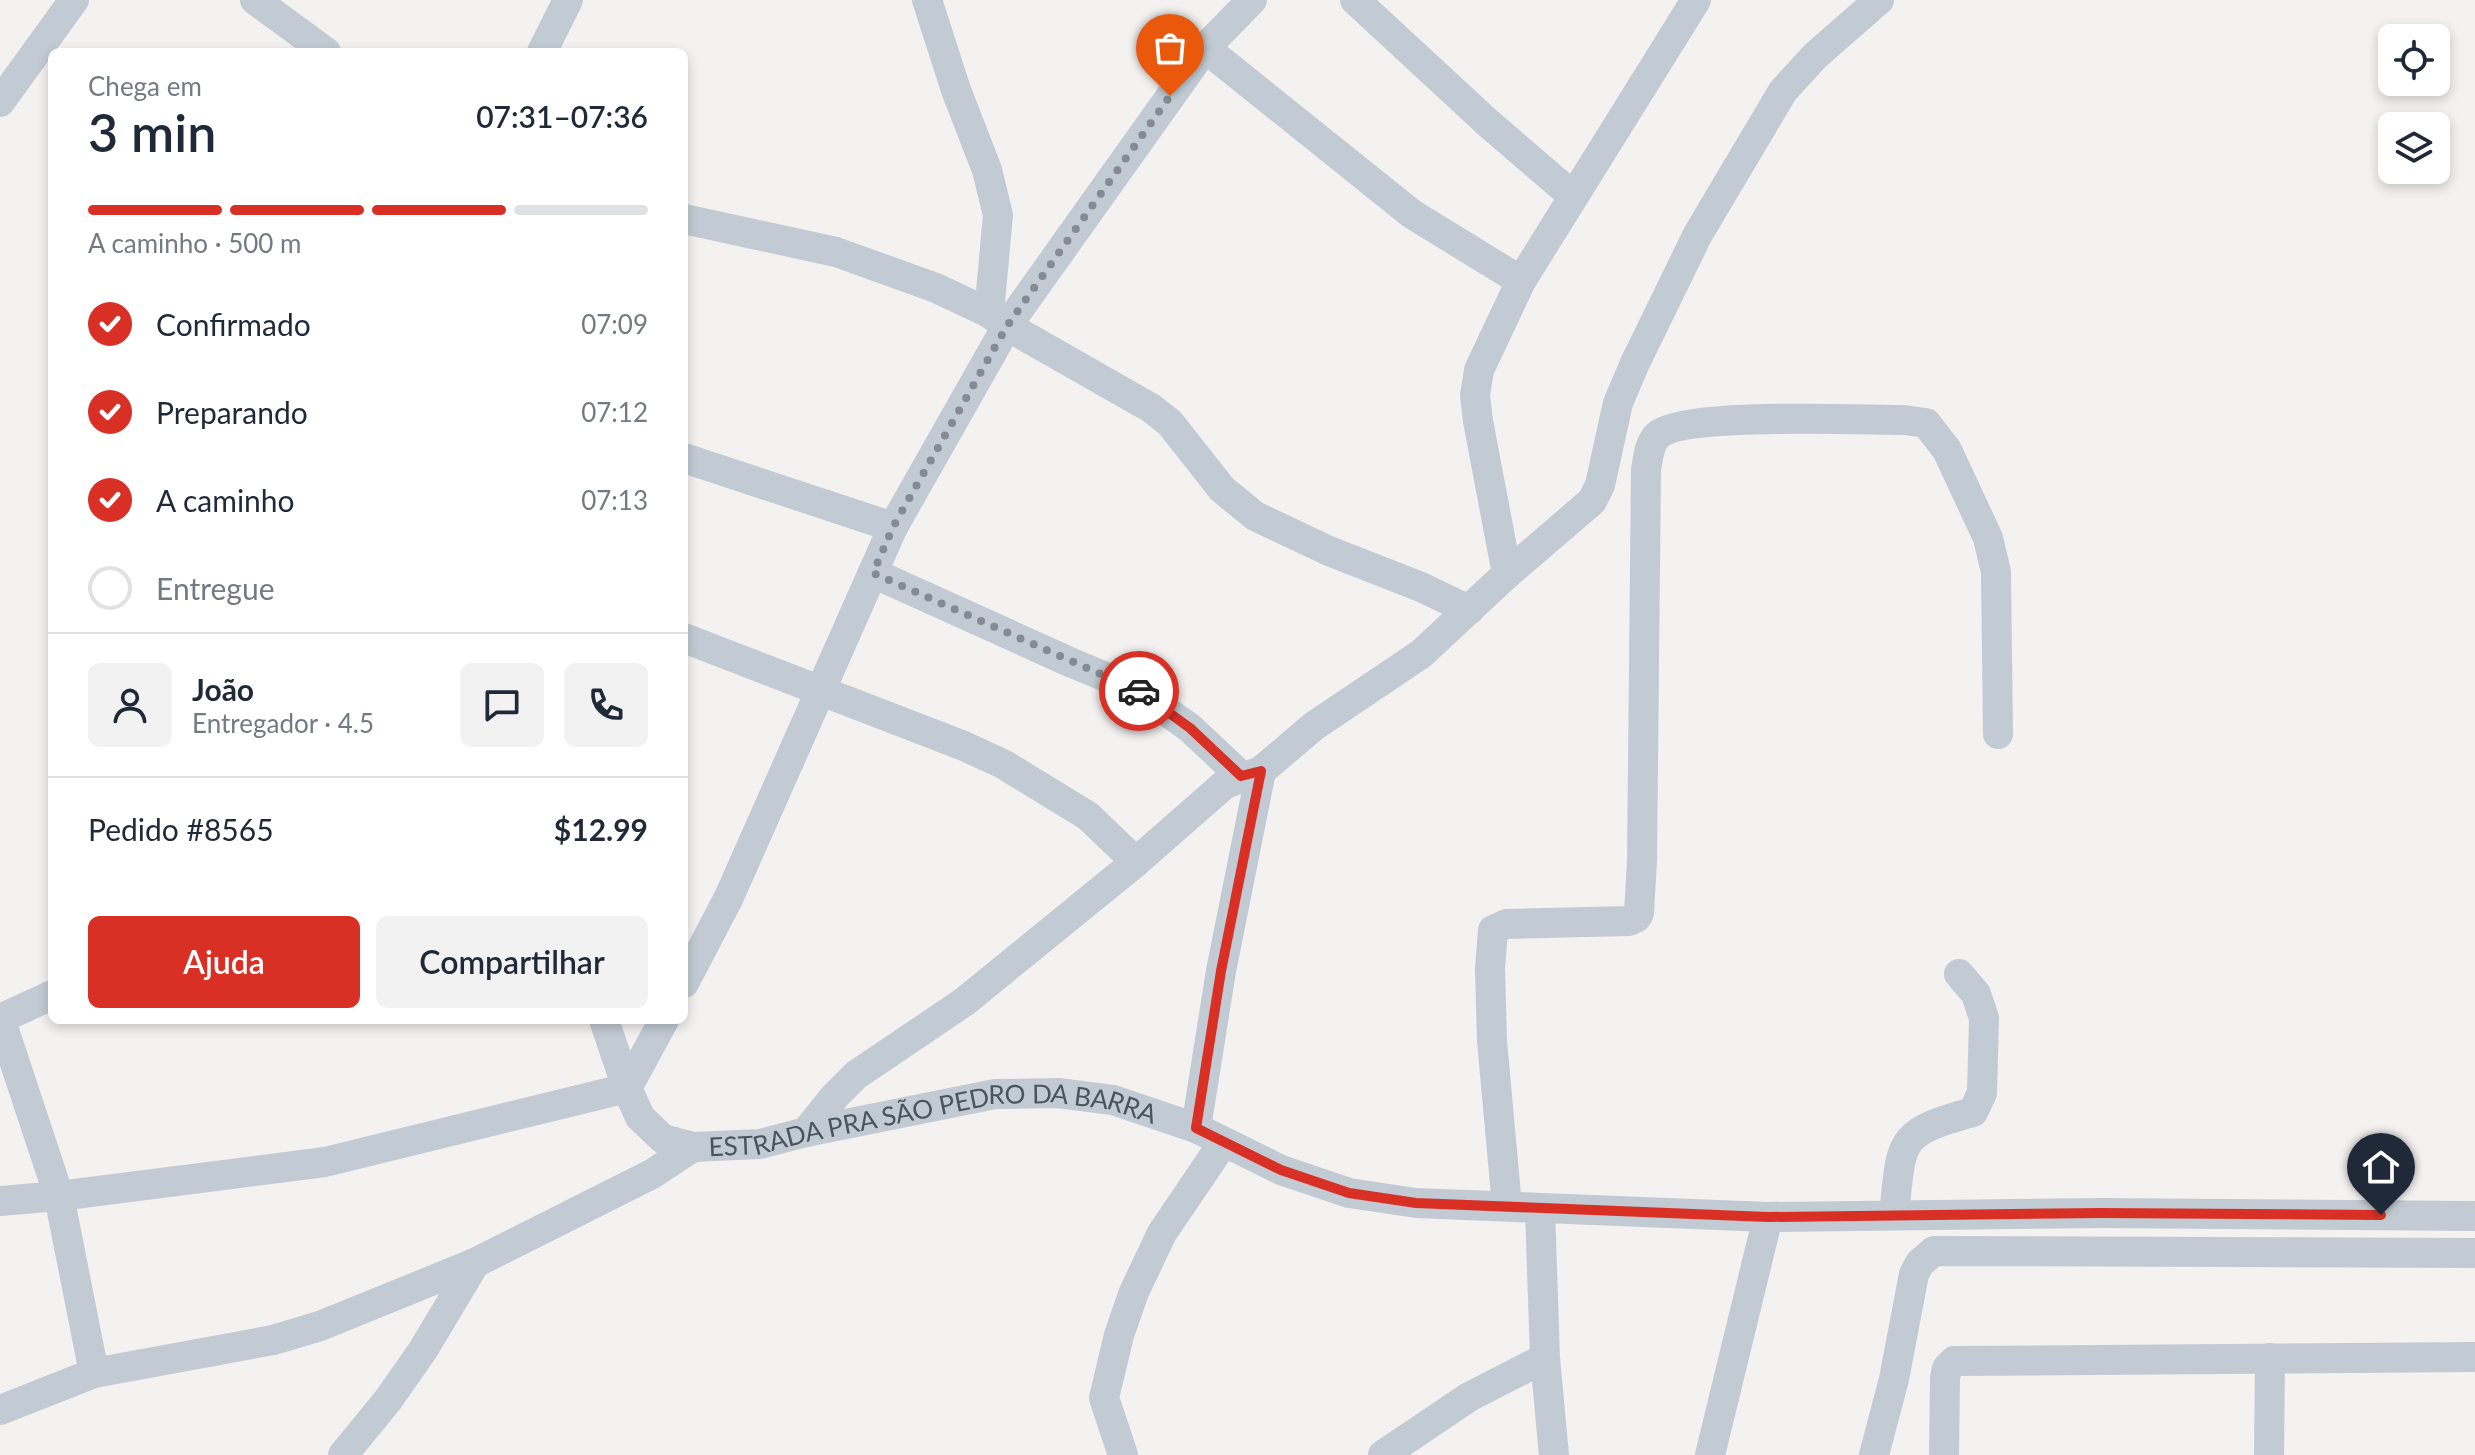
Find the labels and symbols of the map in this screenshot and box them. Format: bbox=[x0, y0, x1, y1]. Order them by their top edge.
pin bbox=[1136, 14.0, 1204, 96]
courier bbox=[1099, 651, 1179, 731]
street label: ESTRADA PRA SÃO PEDRO DA BARRA bbox=[708, 1076, 1162, 1162]
pin bbox=[2347, 1133, 2415, 1215]

